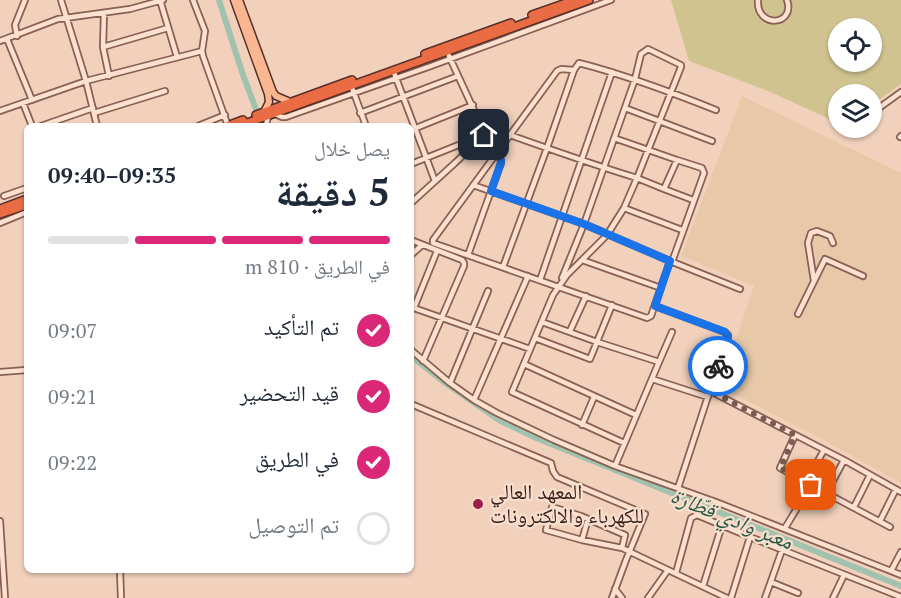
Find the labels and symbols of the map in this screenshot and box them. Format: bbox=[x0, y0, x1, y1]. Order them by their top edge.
pin bbox=[458, 109, 509, 160]
courier bbox=[688, 336, 748, 396]
pin bbox=[785, 459, 836, 510]
place label: المعهد العالي للكهرباء والالكترونات bbox=[490, 477, 644, 529]
water label: معبر وادي قطّارة bbox=[665, 480, 798, 559]
marker: المعهد العالي للكهرباء والالكترونات bbox=[471, 497, 485, 511]

